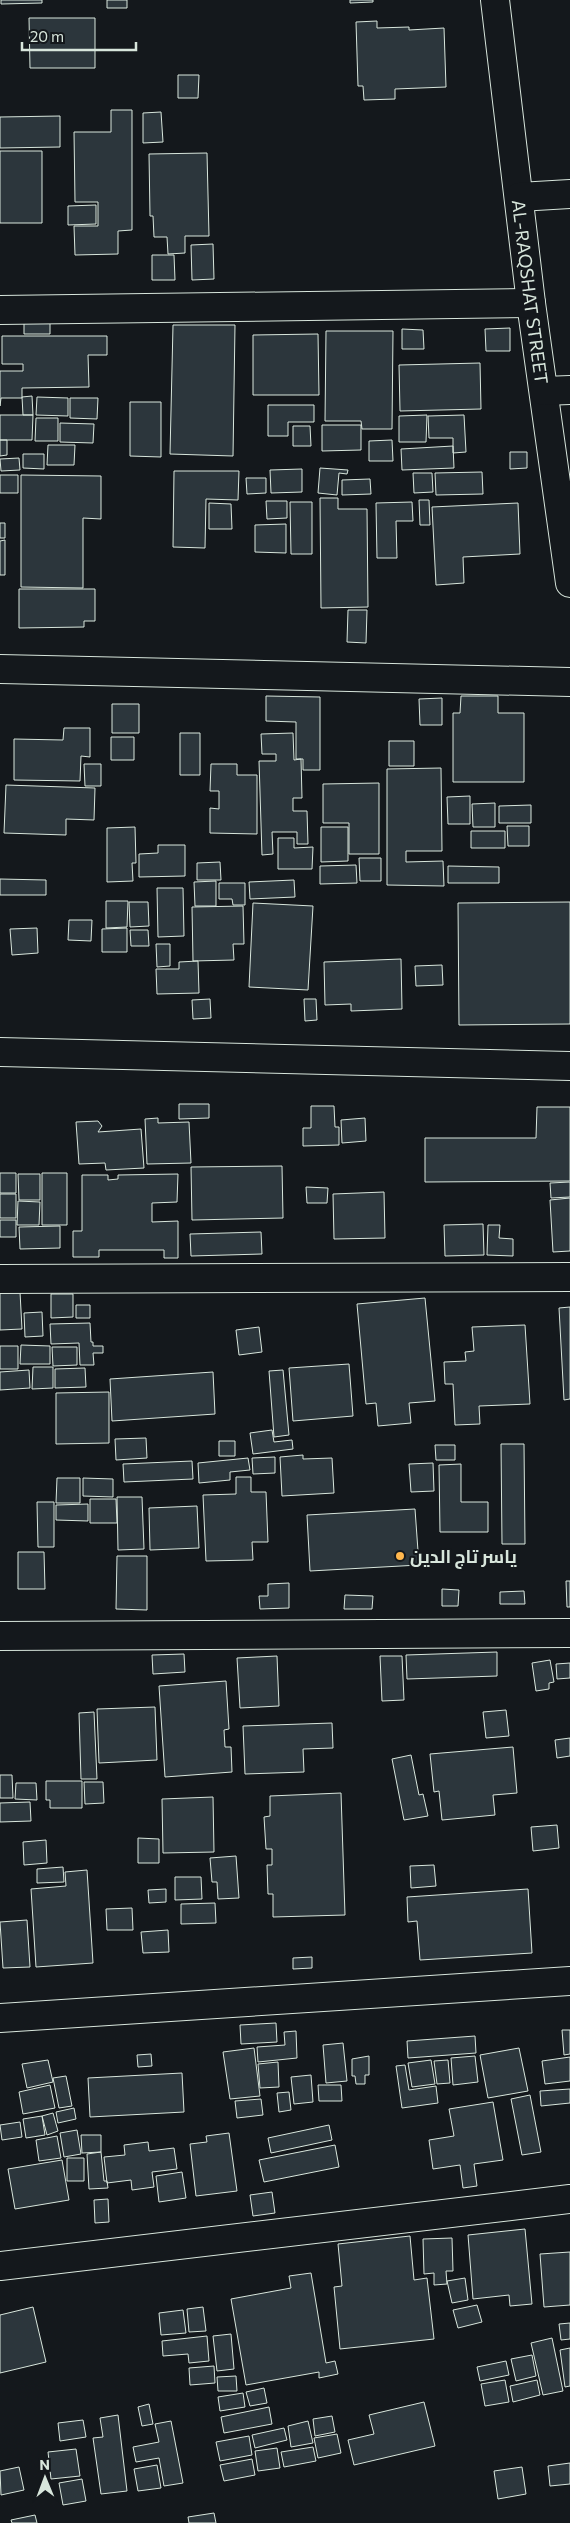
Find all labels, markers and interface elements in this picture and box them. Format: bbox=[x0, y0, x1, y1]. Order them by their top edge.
scale bar bbox=[22, 20, 136, 52]
text: 20 m bbox=[30, 27, 64, 45]
street label: AL-RAQSHAT STREET bbox=[508, 198, 553, 386]
place label: ياسر تاج الدين bbox=[410, 1545, 517, 1569]
marker: ياسر تاج الدين bbox=[394, 1550, 406, 1562]
north arrow bbox=[20, 2453, 70, 2503]
text: N bbox=[39, 2456, 50, 2473]

